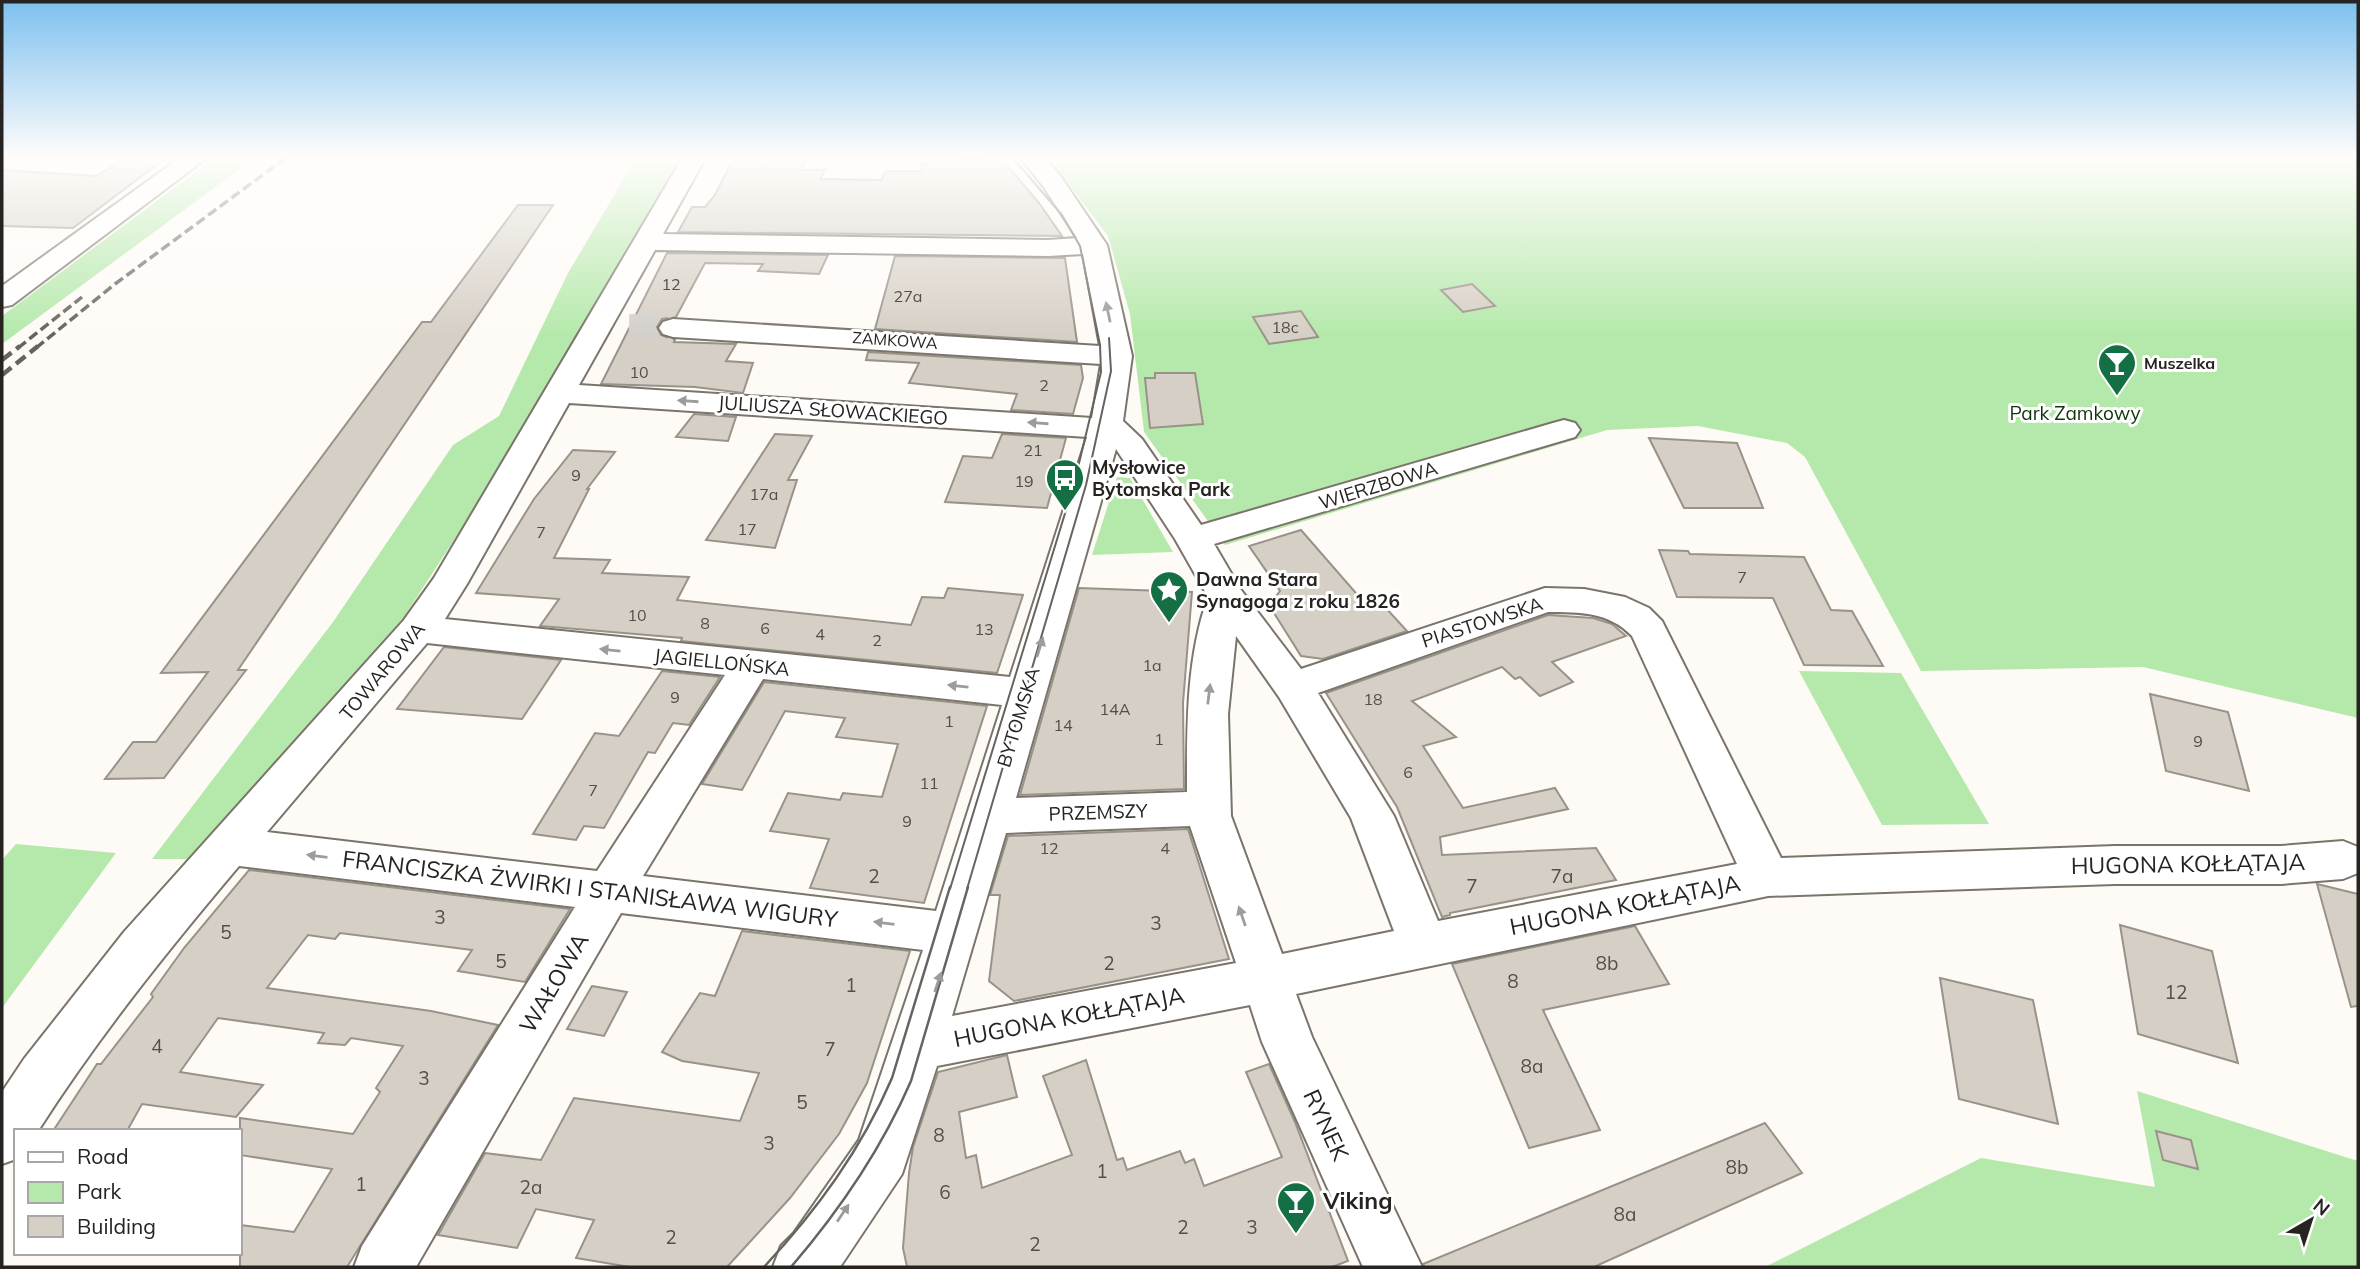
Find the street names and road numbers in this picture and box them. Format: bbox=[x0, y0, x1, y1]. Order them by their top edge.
street label: ZAMKOWA bbox=[852, 327, 938, 353]
street label: JULIUSZA SŁOWACKIEGO bbox=[717, 390, 949, 430]
street label: WIERZBOWA bbox=[1316, 456, 1440, 514]
street label: PIASTOWSKA bbox=[1418, 591, 1546, 653]
street label: TOWAROWA bbox=[334, 617, 430, 725]
street label: JAGIELLOŃSKA bbox=[653, 643, 791, 681]
street label: BYTOMSKA bbox=[991, 664, 1045, 770]
street label: PRZEMSZY bbox=[1048, 798, 1148, 826]
street label: FRANCISZKA ŻWIRKI I STANISŁAWA WIGURY bbox=[341, 844, 840, 933]
street label: HUGONA KOŁŁĄTAJA bbox=[2071, 847, 2306, 880]
street label: HUGONA KOŁŁĄTAJA bbox=[1507, 868, 1743, 941]
street label: WAŁOWA bbox=[512, 927, 595, 1038]
street label: HUGONA KOŁŁĄTAJA bbox=[951, 980, 1187, 1053]
street label: RYNEK bbox=[1297, 1085, 1356, 1165]

